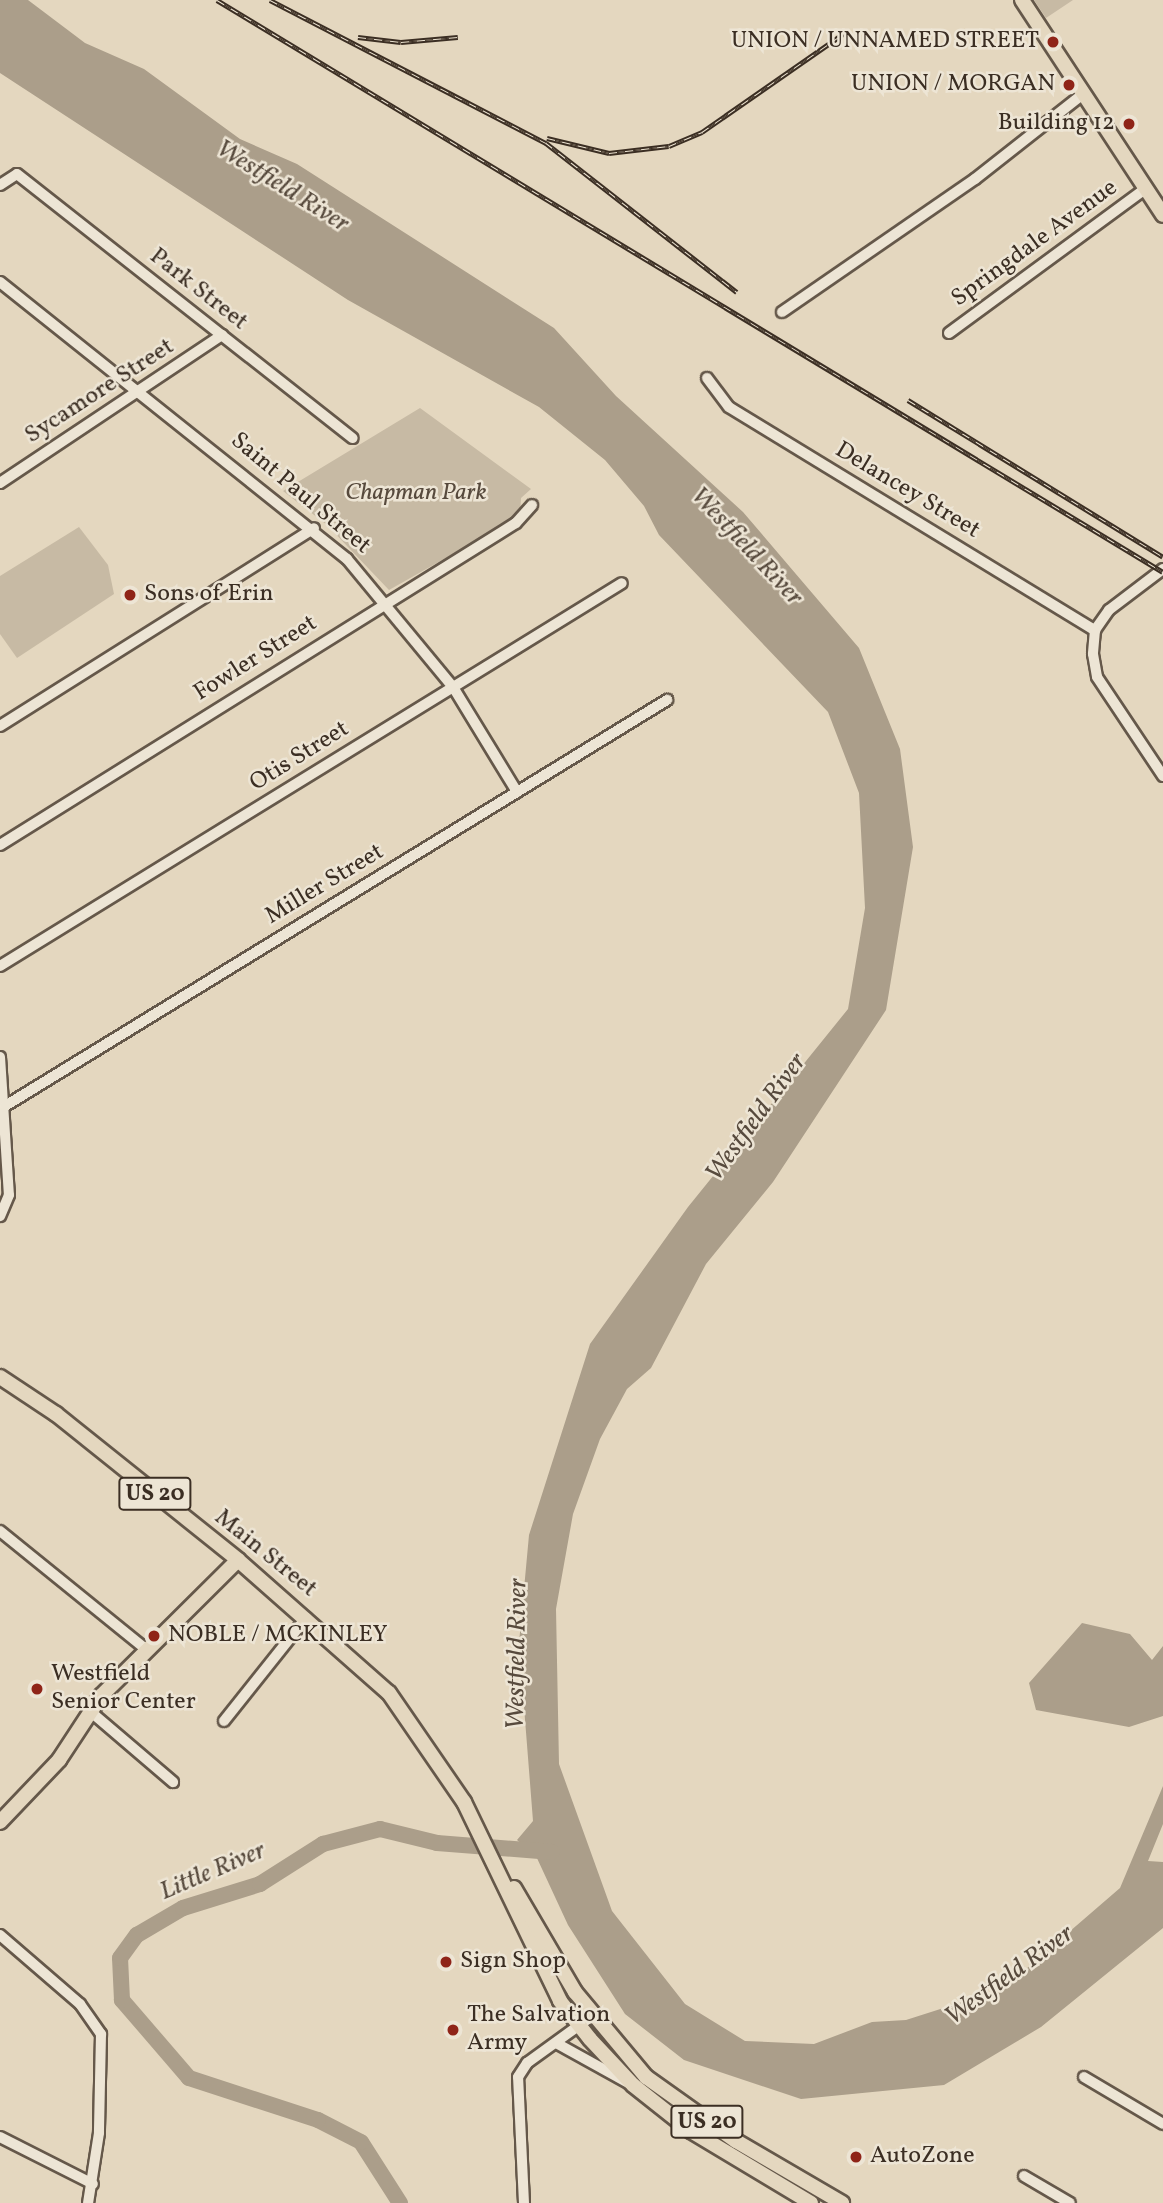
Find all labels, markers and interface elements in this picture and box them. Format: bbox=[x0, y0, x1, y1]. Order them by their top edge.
place label: UNION / UNNAMED STREET bbox=[731, 28, 1039, 56]
marker: UNION / UNNAMED STREET bbox=[1045, 34, 1061, 50]
place label: UNION / MORGAN bbox=[851, 71, 1055, 99]
marker: UNION / MORGAN bbox=[1061, 77, 1077, 93]
place label: Building 12 bbox=[998, 110, 1115, 138]
marker: Building 12 bbox=[1121, 116, 1137, 132]
water label: Westfield River bbox=[209, 134, 355, 240]
street label: Springdale Avenue bbox=[946, 174, 1124, 314]
street label: Park Street bbox=[143, 243, 253, 337]
street label: Sycamore Street bbox=[20, 333, 180, 451]
street label: Saint Paul Street bbox=[224, 427, 376, 561]
street label: Delancey Street bbox=[829, 436, 985, 546]
park label: Chapman Park bbox=[345, 480, 487, 508]
water label: Westfield River bbox=[683, 481, 809, 613]
place label: Sons of Erin bbox=[144, 581, 271, 609]
marker: Sons of Erin bbox=[122, 587, 138, 603]
street label: Fowler Street bbox=[189, 610, 323, 708]
street label: Otis Street bbox=[245, 715, 355, 799]
street label: Miller Street bbox=[261, 838, 389, 932]
water label: Westfield River bbox=[700, 1048, 814, 1188]
road number: US 20 bbox=[118, 1474, 192, 1513]
street label: Main Street bbox=[208, 1504, 322, 1604]
water label: Westfield River bbox=[501, 1578, 535, 1730]
place label: NOBLE / MCKINLEY bbox=[168, 1622, 388, 1650]
marker: NOBLE / MCKINLEY bbox=[146, 1628, 162, 1644]
place label: Westfield Senior Center bbox=[51, 1661, 196, 1717]
marker: Westfield Senior Center bbox=[29, 1681, 45, 1697]
water label: Little River bbox=[155, 1836, 271, 1908]
water label: Westfield River bbox=[940, 1919, 1080, 2033]
place label: Sign Shop bbox=[460, 1948, 566, 1976]
marker: Sign Shop bbox=[438, 1954, 454, 1970]
place label: The Salvation Army bbox=[467, 2002, 610, 2058]
marker: The Salvation Army bbox=[445, 2022, 461, 2038]
road number: US 20 bbox=[670, 2102, 744, 2142]
place label: AutoZone bbox=[870, 2143, 975, 2171]
marker: AutoZone bbox=[848, 2149, 864, 2165]

